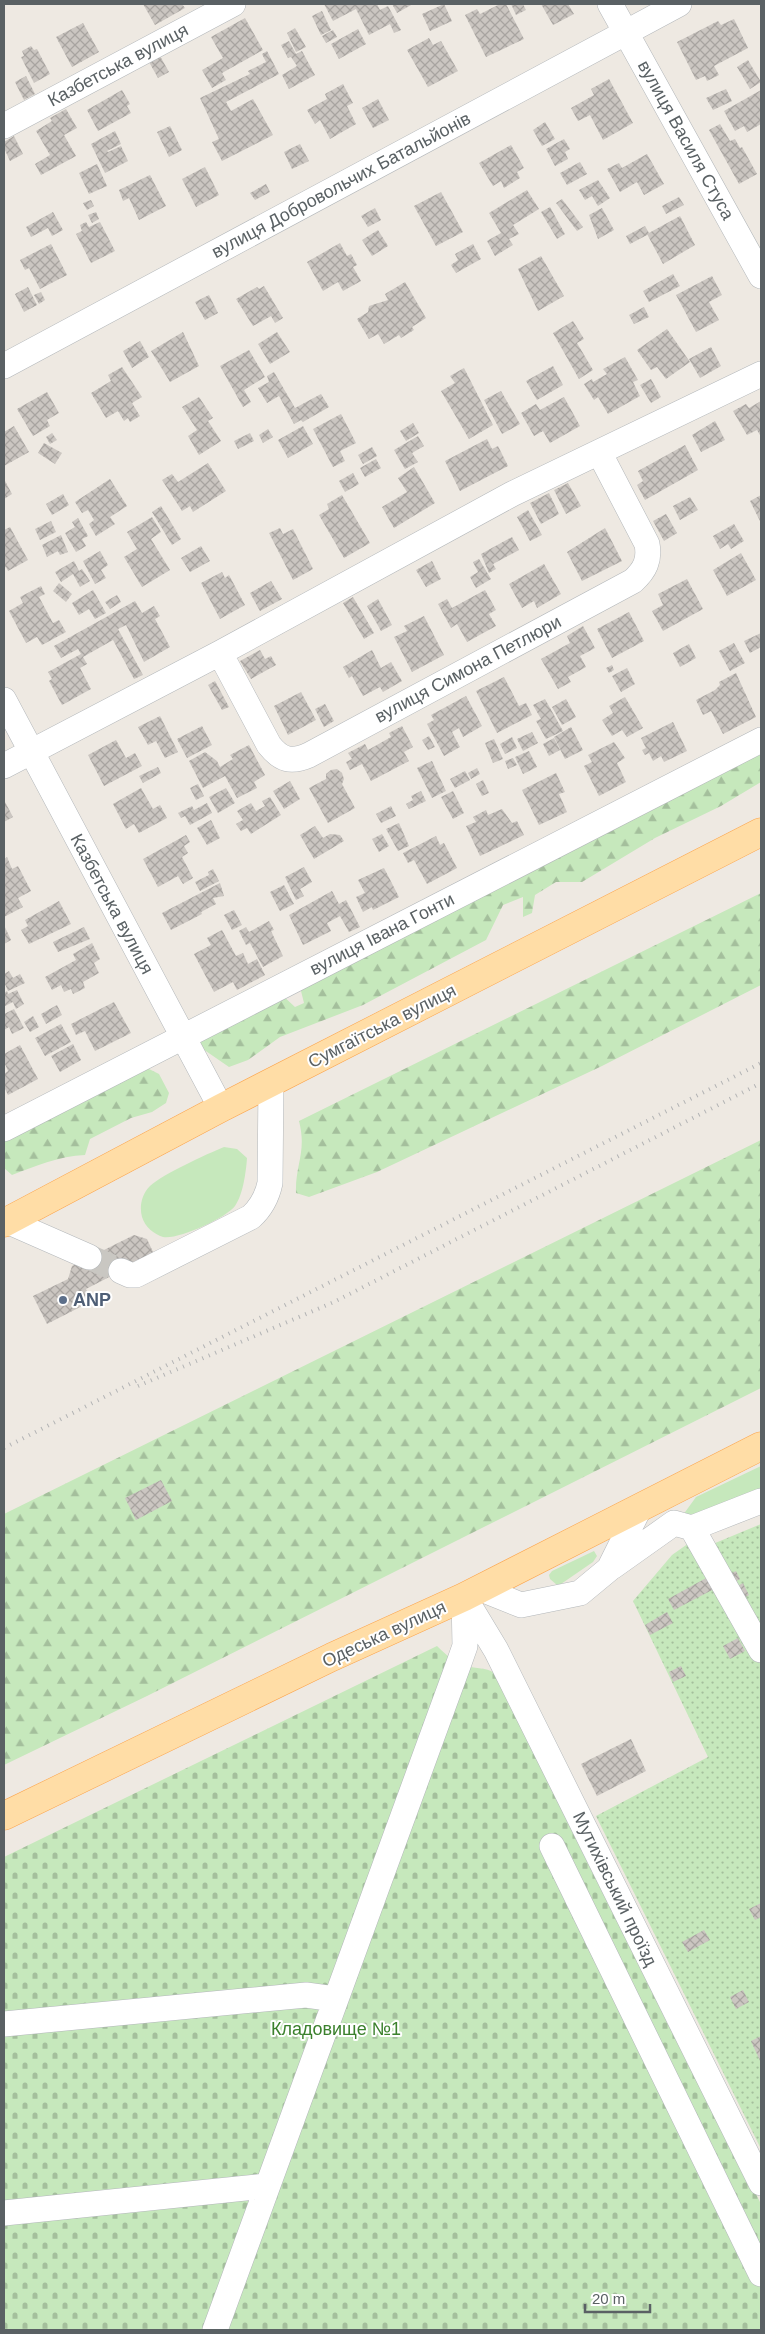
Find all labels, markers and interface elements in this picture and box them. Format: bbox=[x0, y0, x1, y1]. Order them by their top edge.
street label: Казбетська вулиця bbox=[44, 20, 192, 110]
street label: вулиця Василя Стуса bbox=[634, 57, 739, 224]
street label: вулиця Добровольчих Батальйонів bbox=[208, 108, 474, 262]
street label: вулиця Симона Петлюри bbox=[371, 611, 565, 727]
street label: Казбетська вулиця bbox=[67, 830, 157, 978]
street label: вулиця Івана Гонти bbox=[306, 889, 458, 979]
street label: Сумгаїтська вулиця bbox=[305, 980, 459, 1072]
place label: ANP bbox=[73, 1290, 111, 1310]
marker: ANP bbox=[57, 1294, 69, 1306]
street label: Одеська вулиця bbox=[319, 1597, 449, 1671]
street label: Мутихівський проїзд bbox=[569, 1809, 661, 1970]
park label: Кладовище №1 bbox=[271, 2019, 401, 2039]
scale bar bbox=[585, 2282, 650, 2314]
text: 20 m bbox=[592, 2290, 625, 2307]

